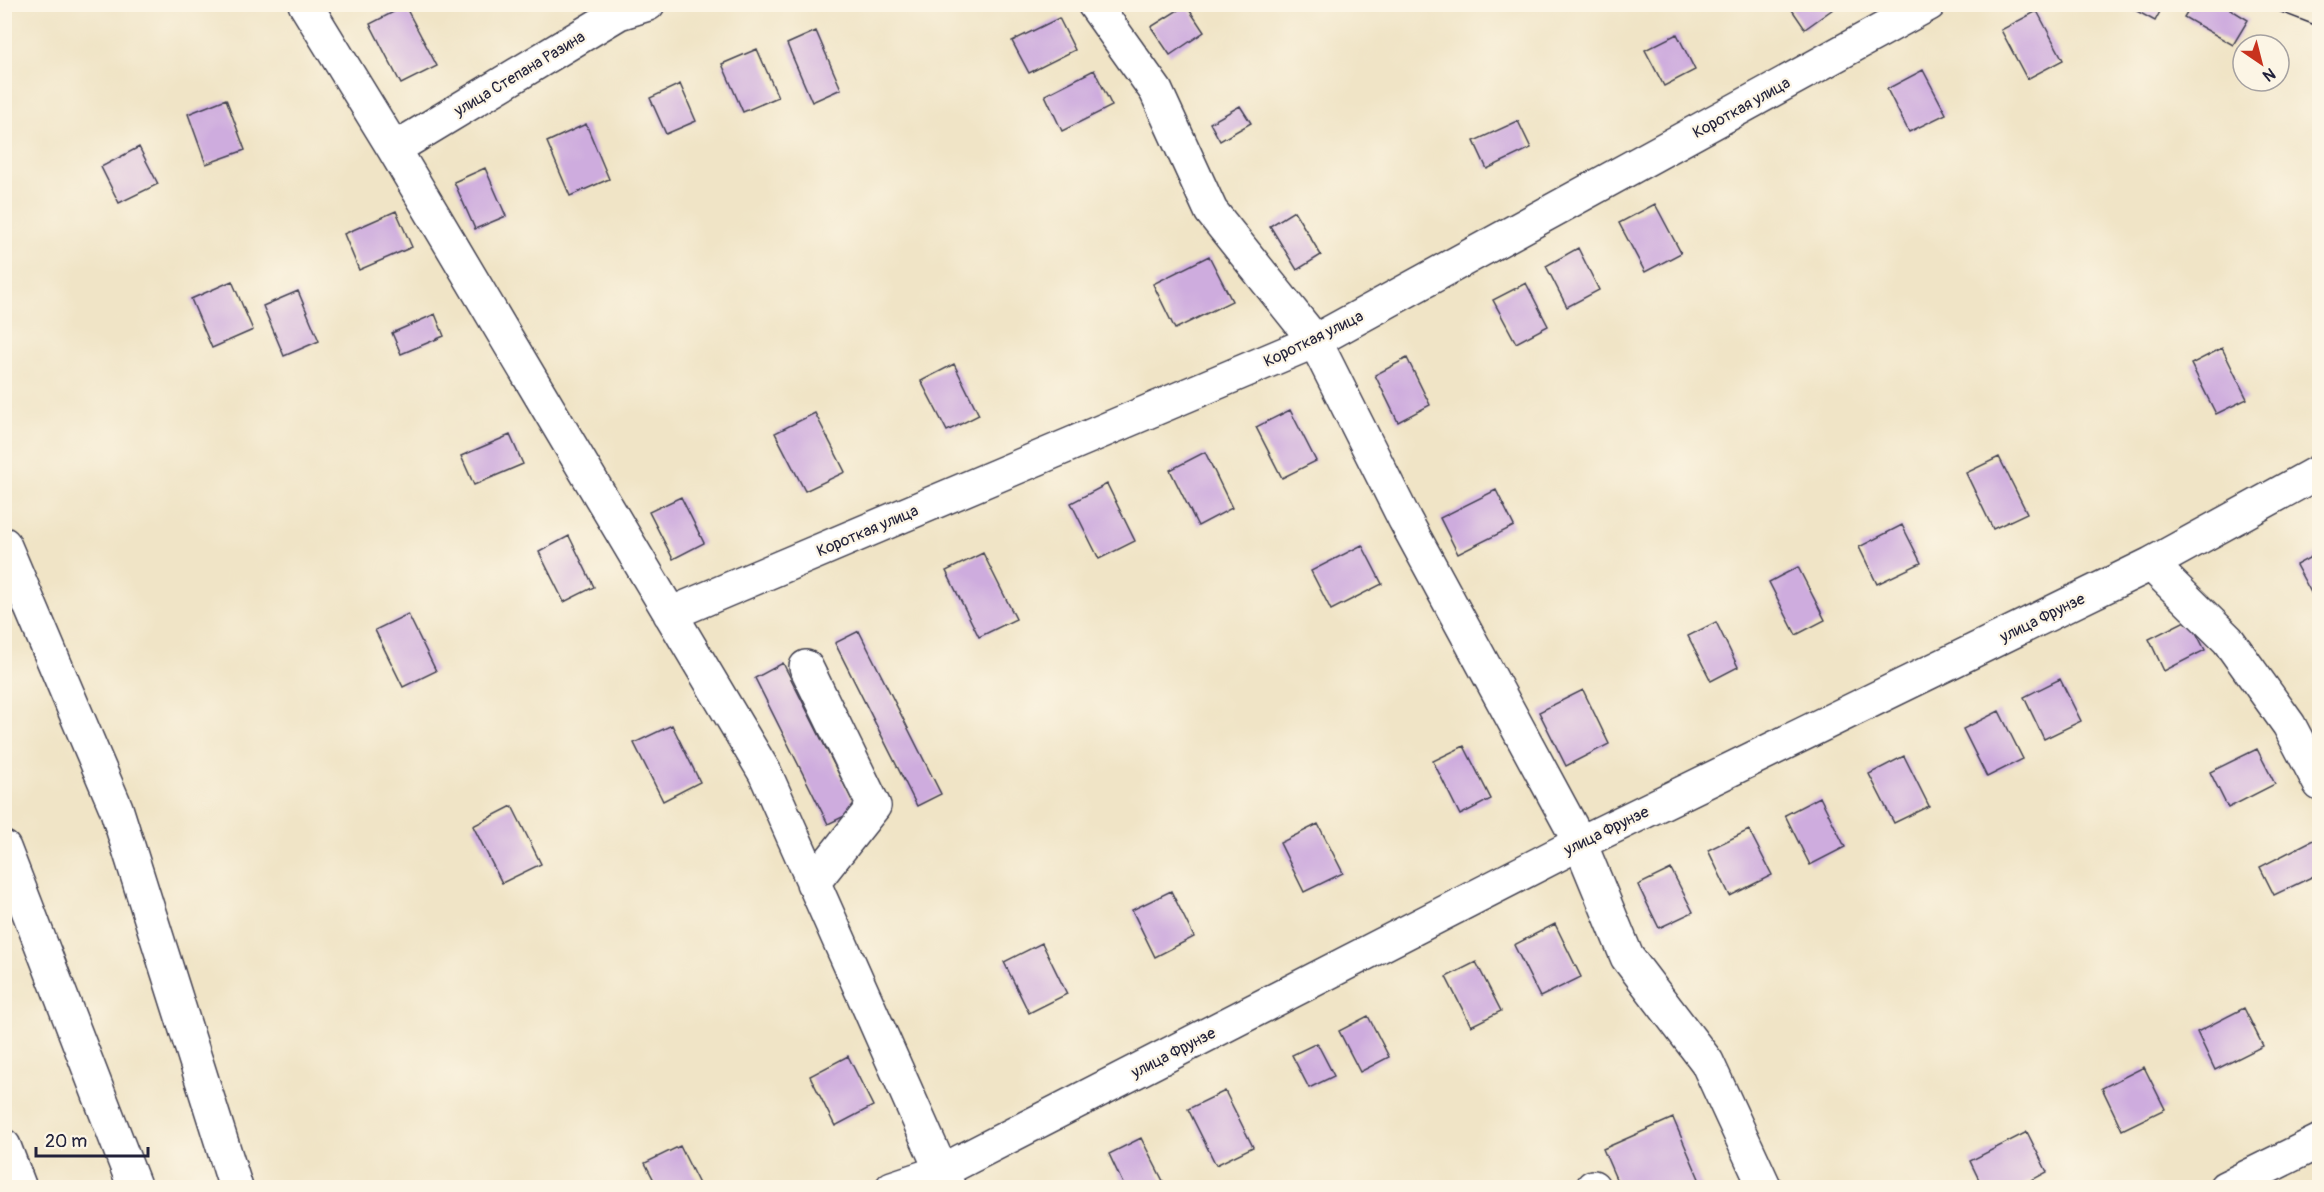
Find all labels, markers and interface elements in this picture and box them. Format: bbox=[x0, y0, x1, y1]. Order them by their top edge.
street label: улица Степана Разина bbox=[450, 27, 589, 121]
north arrow bbox=[2231, 33, 2291, 93]
text: N bbox=[2259, 63, 2279, 86]
street label: Короткая улица bbox=[1689, 73, 1794, 143]
street label: Короткая улица bbox=[1260, 306, 1367, 372]
street label: Короткая улица bbox=[814, 501, 921, 561]
street label: улица Фрунзе bbox=[1996, 589, 2088, 647]
street label: улица Фрунзе bbox=[1560, 802, 1652, 860]
street label: улица Фрунзе bbox=[1127, 1023, 1219, 1083]
scale bar bbox=[36, 1120, 148, 1158]
text: 20 m bbox=[45, 1130, 87, 1153]

